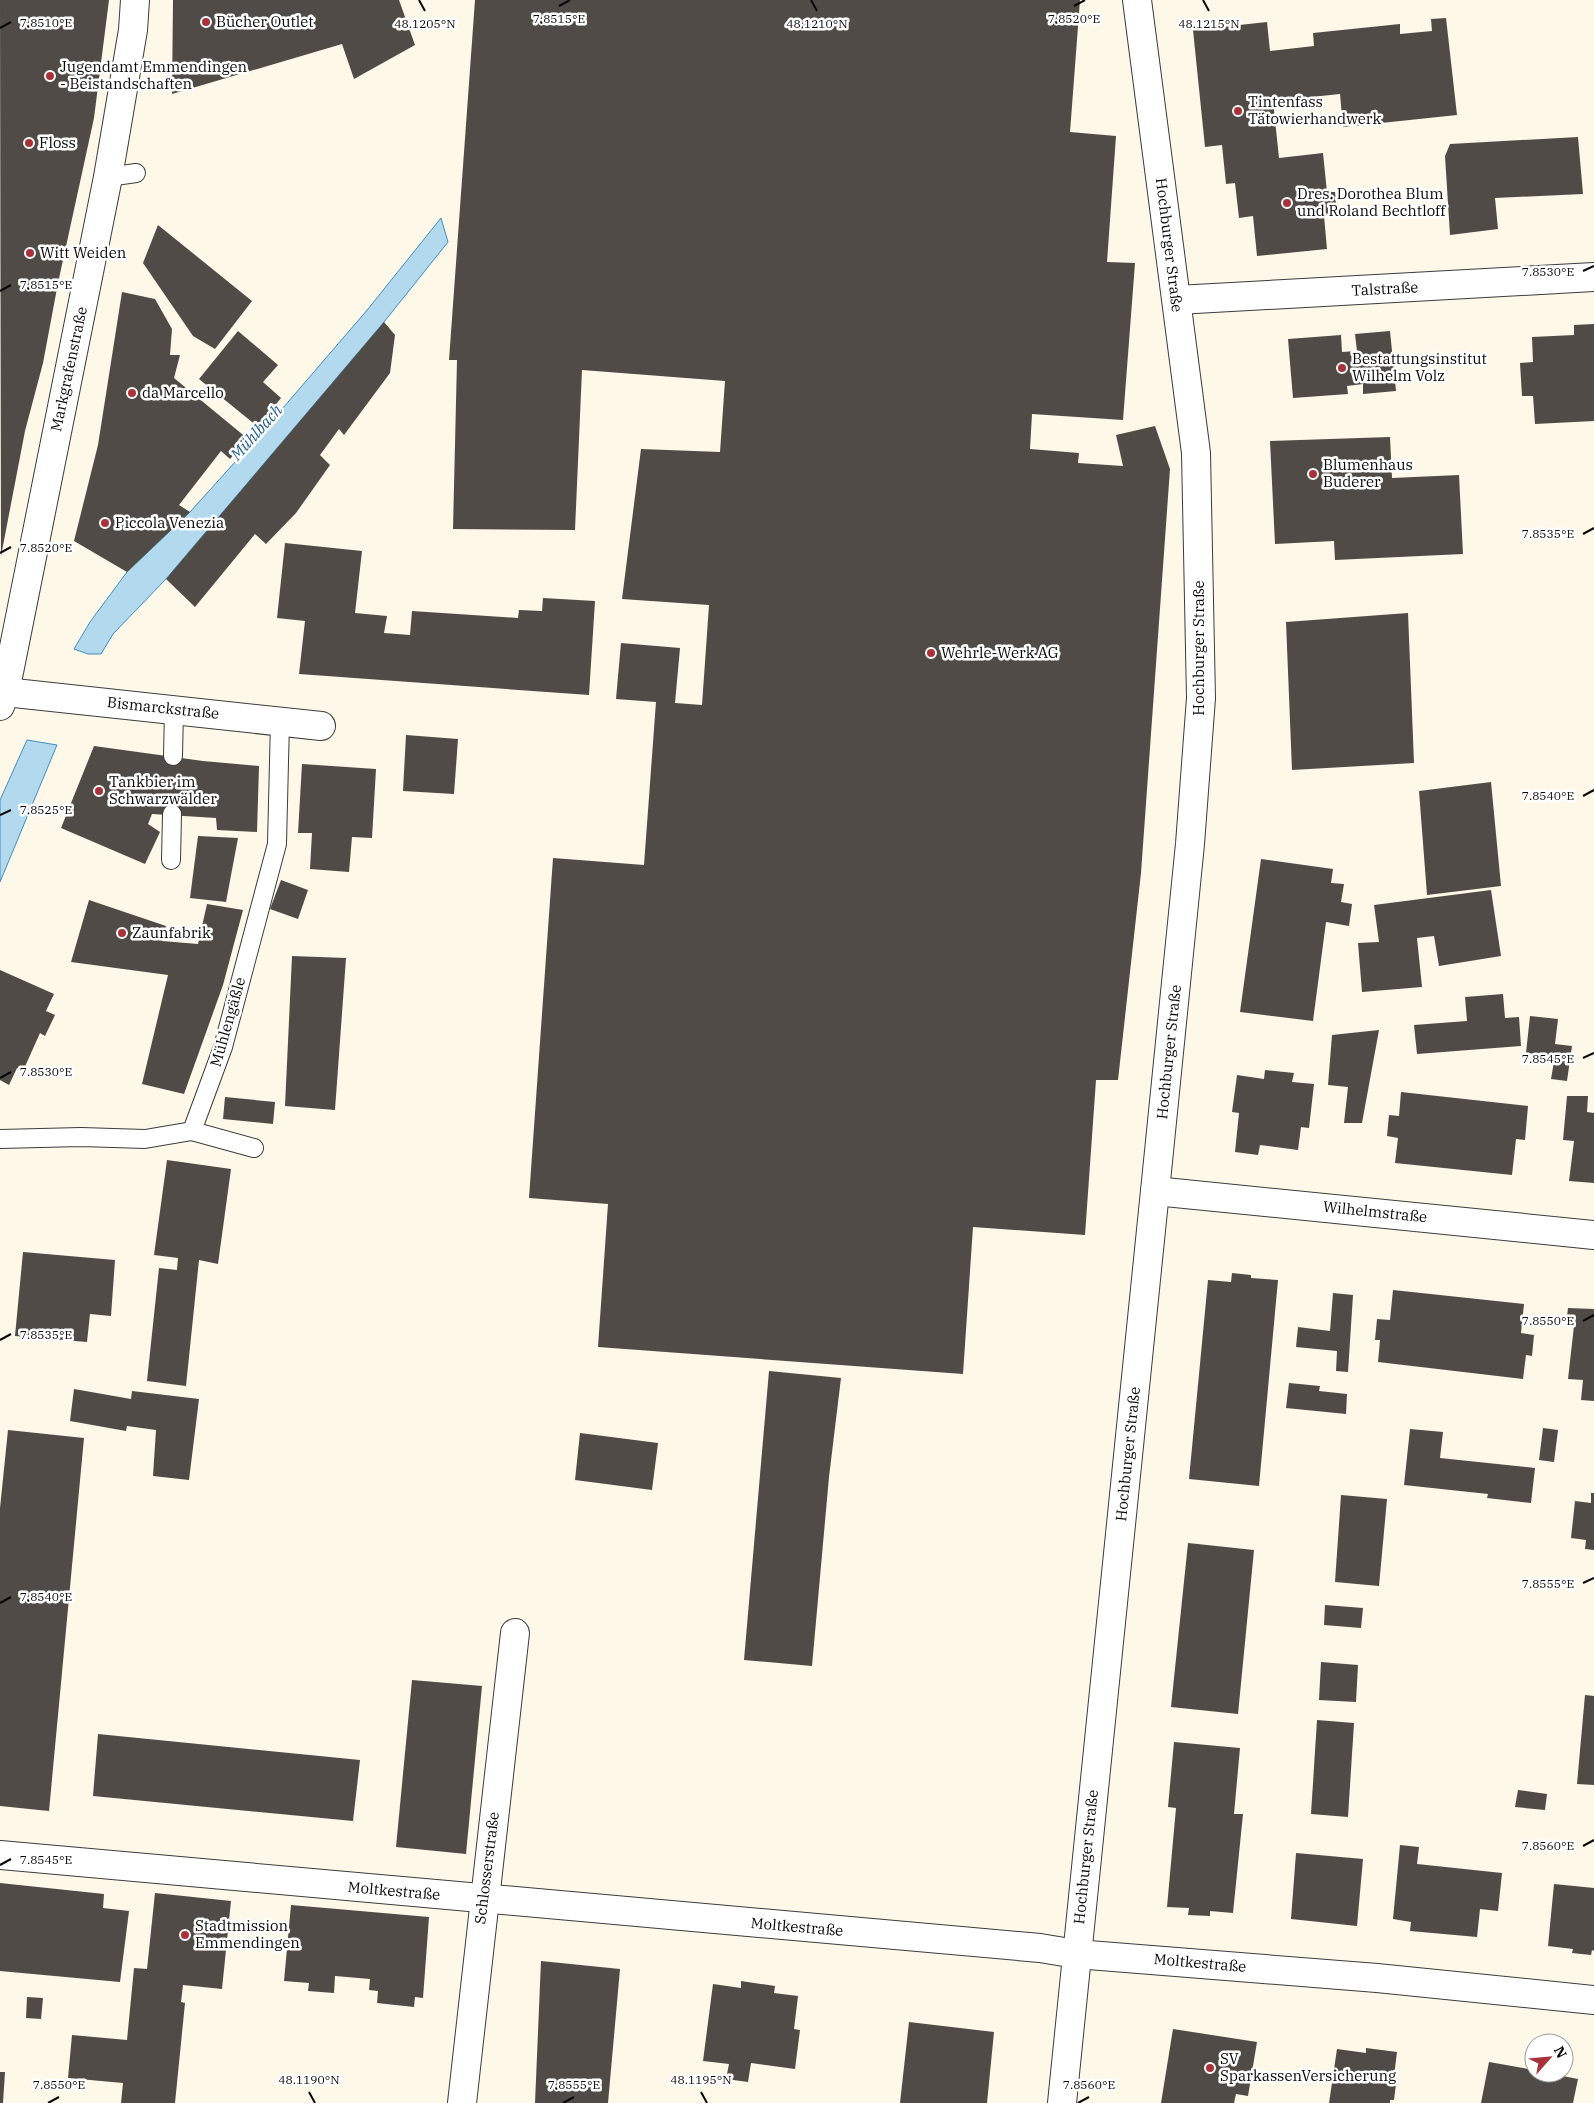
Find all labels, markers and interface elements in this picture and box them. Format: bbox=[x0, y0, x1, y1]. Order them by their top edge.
text: 7.8515°E bbox=[533, 11, 585, 26]
text: 7.8520°E bbox=[1048, 11, 1100, 26]
place label: Bücher Outlet bbox=[216, 12, 314, 31]
text: 7.8510°E bbox=[20, 15, 72, 30]
marker: Bücher Outlet bbox=[200, 16, 212, 28]
text: 48.1205°N bbox=[394, 16, 456, 31]
text: 48.1210°N bbox=[786, 16, 848, 31]
text: 48.1215°N bbox=[1178, 16, 1240, 31]
place label: Jugendamt Emmendingen - Beistandschaften bbox=[60, 57, 248, 93]
marker: Jugendamt Emmendingen - Beistandschaften bbox=[44, 70, 56, 82]
place label: Tintenfass Tätowierhandwerk bbox=[1248, 92, 1381, 128]
marker: Tintenfass Tätowierhandwerk bbox=[1232, 105, 1244, 117]
place label: Floss bbox=[39, 133, 76, 152]
marker: Floss bbox=[23, 137, 35, 149]
street label: Hochburger Straße bbox=[1152, 177, 1187, 313]
place label: Dres. Dorothea Blum und Roland Bechtloff bbox=[1297, 184, 1446, 220]
marker: Dres. Dorothea Blum und Roland Bechtloff bbox=[1281, 197, 1293, 209]
place label: Witt Weiden bbox=[40, 243, 127, 262]
marker: Witt Weiden bbox=[24, 247, 36, 259]
text: 7.8530°E bbox=[1522, 264, 1574, 279]
text: 7.8515°E bbox=[20, 277, 72, 292]
street label: Talstraße bbox=[1351, 277, 1419, 300]
street label: Markgrafenstraße bbox=[46, 305, 91, 433]
place label: Bestattungsinstitut Wilhelm Volz bbox=[1352, 349, 1487, 385]
marker: Bestattungsinstitut Wilhelm Volz bbox=[1336, 362, 1348, 374]
place label: da Marcello bbox=[142, 383, 224, 402]
marker: da Marcello bbox=[126, 387, 138, 399]
water label: Mühlbach bbox=[225, 400, 286, 465]
place label: Blumenhaus Buderer bbox=[1323, 455, 1413, 491]
marker: Blumenhaus Buderer bbox=[1307, 468, 1319, 480]
place label: Piccola Venezia bbox=[115, 513, 224, 532]
marker: Piccola Venezia bbox=[99, 517, 111, 529]
text: 7.8535°E bbox=[1522, 526, 1574, 541]
text: 7.8520°E bbox=[20, 540, 72, 555]
street label: Hochburger Straße bbox=[1189, 580, 1208, 716]
place label: Wehrle-Werk AG bbox=[941, 643, 1059, 662]
marker: Wehrle-Werk AG bbox=[925, 647, 937, 659]
street label: Bismarckstraße bbox=[106, 692, 220, 723]
place label: Tankbier im Schwarzwälder bbox=[109, 772, 217, 808]
marker: Tankbier im Schwarzwälder bbox=[93, 785, 105, 797]
text: 7.8540°E bbox=[1522, 788, 1574, 803]
text: 7.8525°E bbox=[20, 802, 72, 817]
place label: Zaunfabrik bbox=[132, 923, 211, 942]
marker: Zaunfabrik bbox=[116, 927, 128, 939]
street label: Mühlengäßle bbox=[206, 975, 249, 1069]
street label: Hochburger Straße bbox=[1152, 984, 1185, 1120]
text: 7.8545°E bbox=[1522, 1051, 1574, 1066]
text: 7.8530°E bbox=[20, 1064, 72, 1079]
street label: Wilhelmstraße bbox=[1322, 1197, 1428, 1226]
text: 7.8550°E bbox=[1522, 1313, 1574, 1328]
text: 7.8535°E bbox=[20, 1327, 72, 1342]
street label: Hochburger Straße bbox=[1111, 1386, 1144, 1522]
text: 7.8555°E bbox=[1522, 1576, 1574, 1591]
text: 7.8540°E bbox=[20, 1589, 72, 1604]
street label: Hochburger Straße bbox=[1069, 1789, 1102, 1925]
street label: Schlosserstraße bbox=[470, 1811, 503, 1925]
text: 7.8560°E bbox=[1522, 1838, 1574, 1853]
text: 7.8545°E bbox=[20, 1852, 72, 1867]
street label: Moltkestraße bbox=[347, 1877, 441, 1904]
street label: Moltkestraße bbox=[750, 1913, 844, 1940]
place label: Stadtmission Emmendingen bbox=[195, 1916, 300, 1952]
marker: Stadtmission Emmendingen bbox=[179, 1929, 191, 1941]
street label: Moltkestraße bbox=[1153, 1949, 1247, 1976]
north arrow bbox=[1524, 2033, 1574, 2083]
text: N bbox=[1550, 2043, 1571, 2061]
place label: SV SparkassenVersicherung bbox=[1220, 2049, 1396, 2085]
marker: SV SparkassenVersicherung bbox=[1204, 2062, 1216, 2074]
text: 48.1190°N bbox=[278, 2072, 340, 2087]
text: 48.1195°N bbox=[670, 2072, 732, 2087]
text: 7.8550°E bbox=[33, 2077, 85, 2092]
text: 7.8555°E bbox=[548, 2077, 600, 2092]
text: 7.8560°E bbox=[1063, 2077, 1115, 2092]

